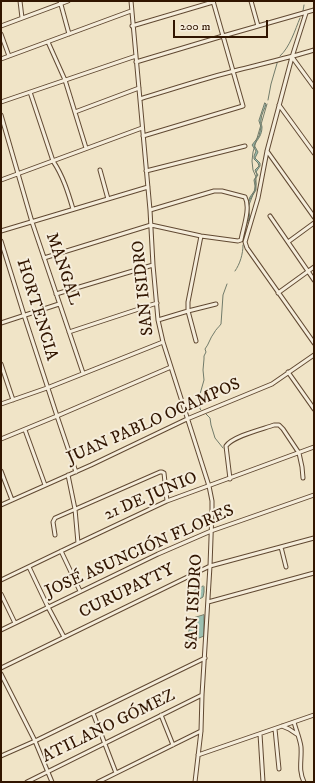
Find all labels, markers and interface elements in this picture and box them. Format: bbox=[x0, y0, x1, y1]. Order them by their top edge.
scale bar bbox=[175, 12, 270, 38]
text: 200 m bbox=[180, 19, 210, 34]
street label: MANGAL bbox=[40, 230, 84, 308]
street label: SAN ISIDRO bbox=[129, 239, 159, 337]
street label: HORTENCIA bbox=[11, 257, 61, 363]
street label: JUAN PABLO OCAMPOS bbox=[64, 375, 244, 469]
street label: 21 DE JUNIO bbox=[101, 468, 201, 526]
street label: JOSÉ ASUNCIÓN FLORES bbox=[43, 501, 237, 603]
street label: SAN ISIDRO bbox=[182, 554, 208, 650]
street label: CURUPAYTY bbox=[76, 560, 178, 624]
street label: ATILANO GÓMEZ bbox=[39, 686, 179, 768]

